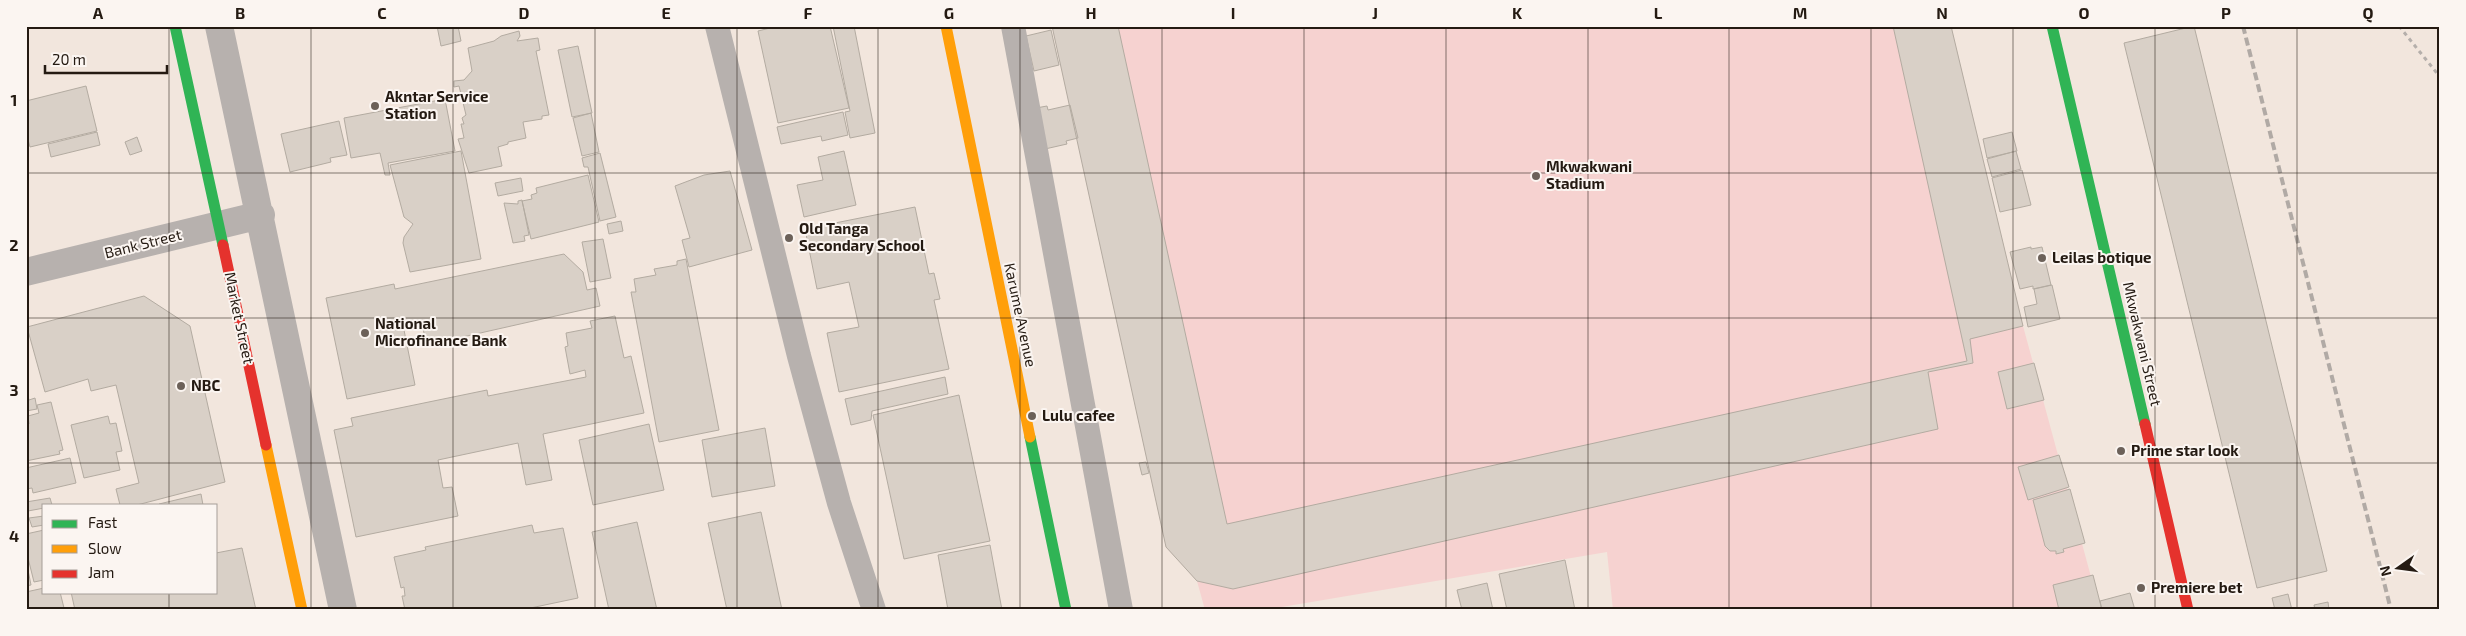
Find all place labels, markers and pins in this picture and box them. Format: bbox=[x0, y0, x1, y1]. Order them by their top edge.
place label: Akntar Service Station bbox=[385, 87, 489, 122]
marker: Akntar Service Station bbox=[369, 100, 381, 112]
place label: Mkwakwani Stadium bbox=[1546, 157, 1632, 192]
marker: Mkwakwani Stadium bbox=[1530, 170, 1542, 182]
place label: Old Tanga Secondary School bbox=[799, 219, 925, 255]
marker: Old Tanga Secondary School bbox=[783, 232, 795, 244]
place label: Leilas botique bbox=[2052, 248, 2152, 266]
marker: Leilas botique bbox=[2036, 252, 2048, 264]
place label: National Microfinance Bank bbox=[375, 314, 508, 349]
marker: National Microfinance Bank bbox=[359, 327, 371, 339]
place label: NBC bbox=[191, 376, 220, 394]
marker: NBC bbox=[175, 380, 187, 392]
place label: Lulu cafee bbox=[1042, 406, 1115, 424]
marker: Lulu cafee bbox=[1026, 410, 1038, 422]
place label: Prime star look bbox=[2131, 441, 2239, 459]
marker: Prime star look bbox=[2115, 445, 2127, 457]
place label: Premiere bet bbox=[2151, 578, 2242, 596]
marker: Premiere bet bbox=[2135, 582, 2147, 594]

